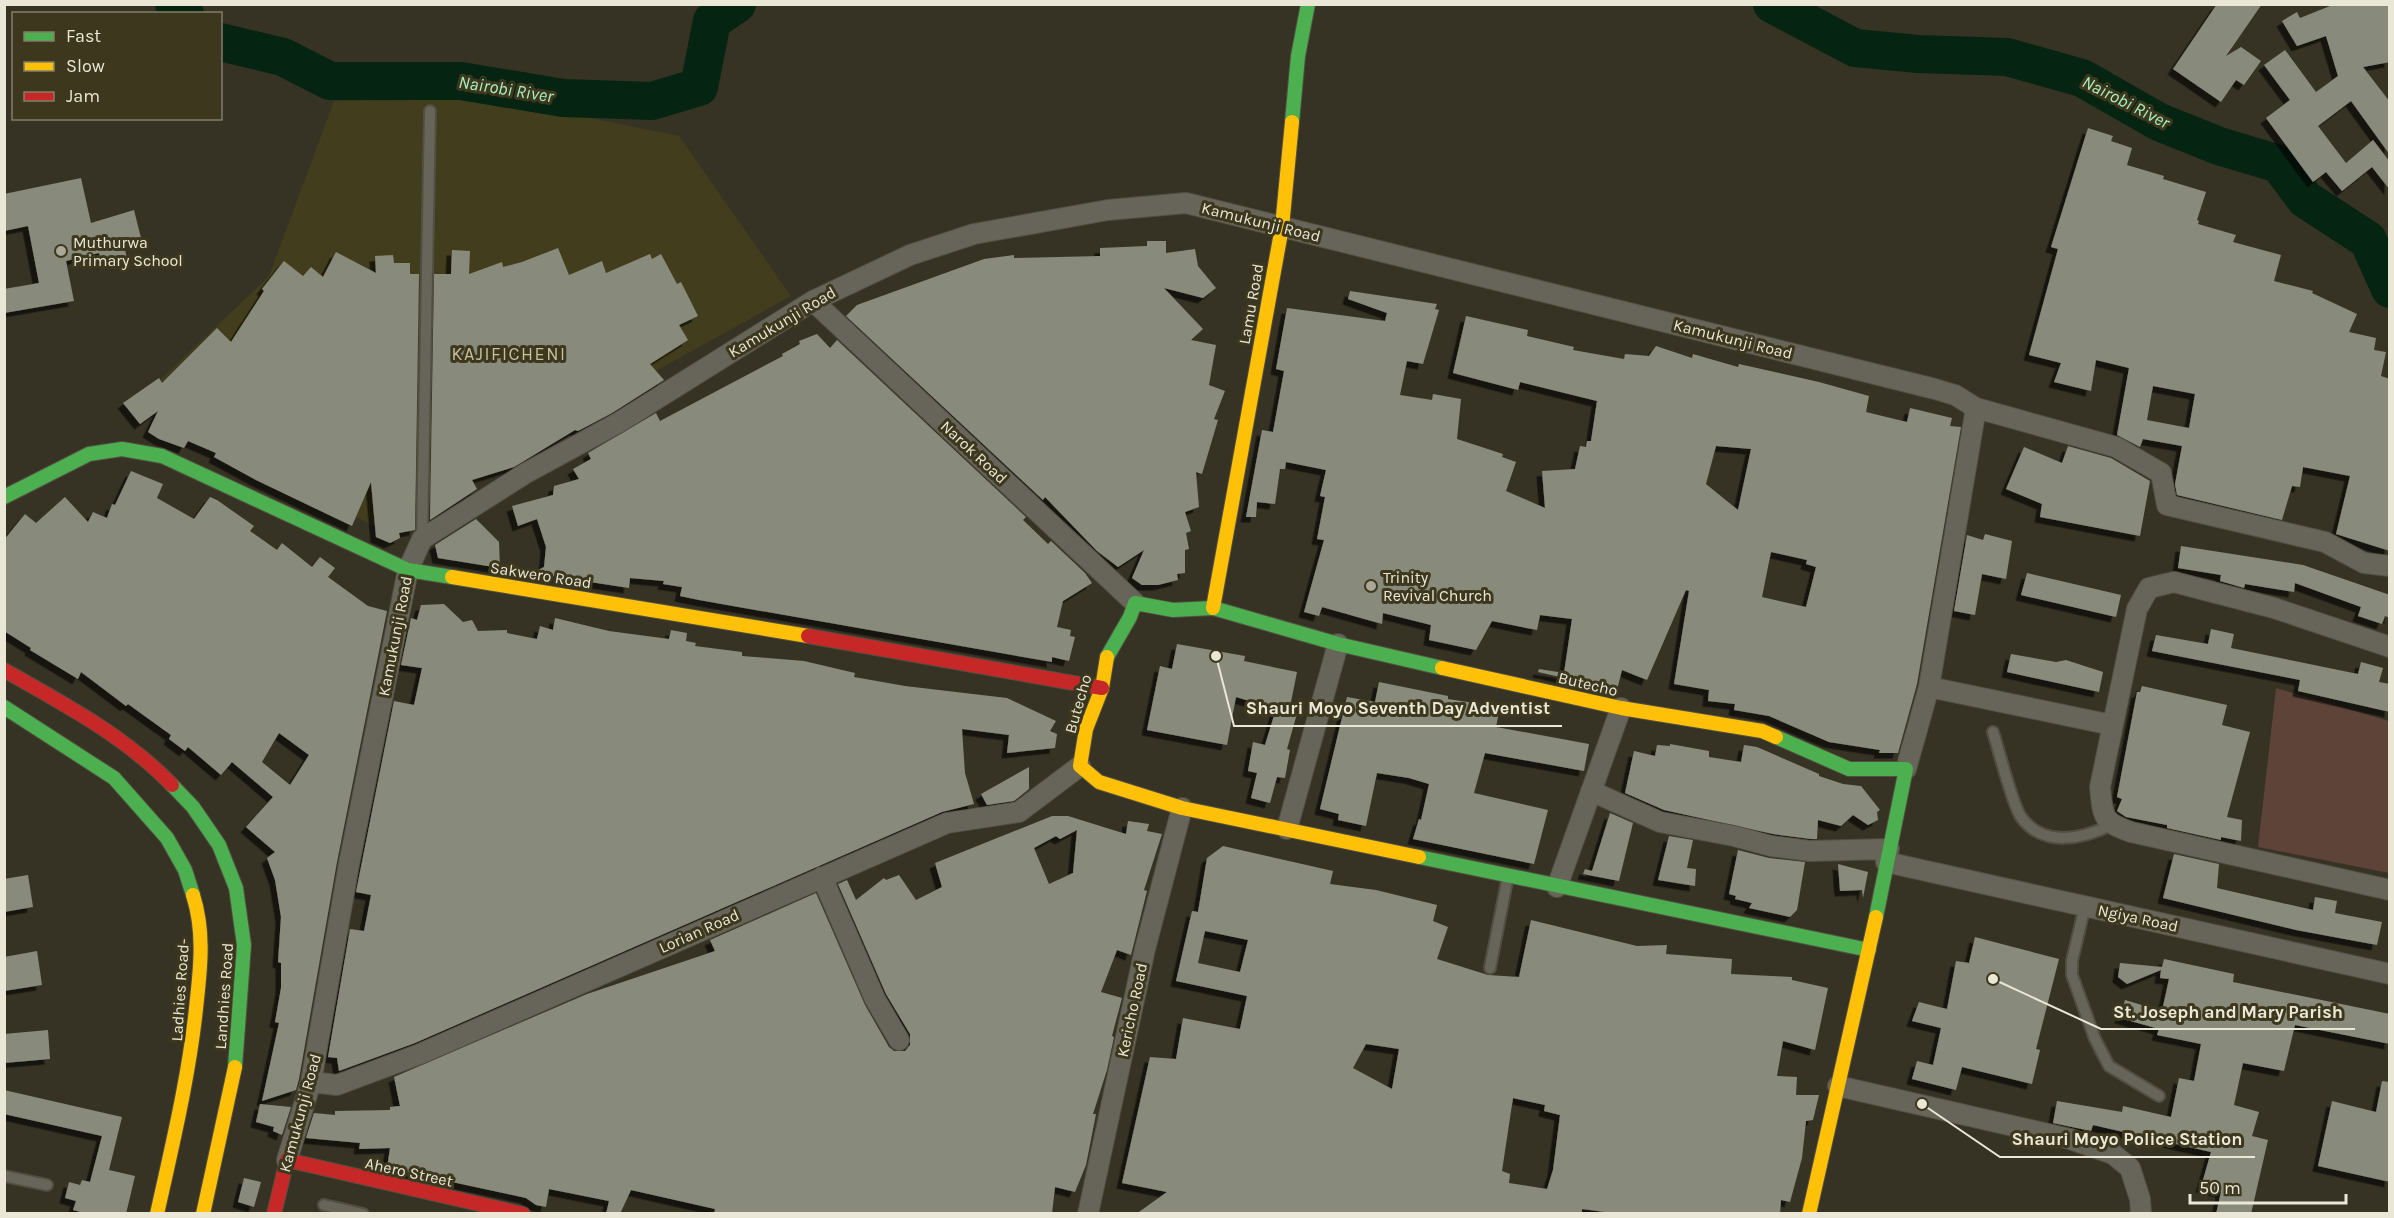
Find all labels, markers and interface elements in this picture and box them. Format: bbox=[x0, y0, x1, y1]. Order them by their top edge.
legend bbox=[12, 12, 222, 120]
text: Fast bbox=[66, 25, 101, 47]
text: Slow bbox=[66, 55, 105, 77]
water label: Nairobi River bbox=[2078, 70, 2174, 134]
water label: Nairobi River bbox=[457, 71, 556, 107]
text: Jam bbox=[66, 85, 100, 107]
street label: Kamukunji Road bbox=[1200, 198, 1322, 246]
place label: Muthurwa Primary School bbox=[73, 233, 183, 270]
marker: Muthurwa Primary School bbox=[54, 244, 68, 258]
street label: Lamu Road bbox=[1235, 262, 1267, 346]
street label: Kamukunji Road bbox=[725, 282, 839, 362]
street label: Kamukunji Road bbox=[1672, 315, 1794, 363]
district label: KAJIFICHENI bbox=[451, 343, 567, 365]
street label: Narok Road bbox=[937, 416, 1011, 488]
street label: Sakwero Road bbox=[489, 558, 593, 592]
place label: Trinity Revival Church bbox=[1383, 568, 1492, 605]
street label: Kamukunji Road bbox=[374, 574, 416, 698]
marker: Trinity Revival Church bbox=[1364, 579, 1378, 593]
street label: Butecho bbox=[1556, 668, 1620, 700]
street label: Butecho bbox=[1061, 672, 1095, 736]
callout: Shauri Moyo Seventh Day Adventist bbox=[1234, 690, 1562, 726]
text: Shauri Moyo Seventh Day Adventist bbox=[1246, 697, 1550, 719]
street label: Ngiya Road bbox=[2096, 900, 2180, 936]
street label: Lorian Road bbox=[656, 905, 742, 957]
street label: Ladhies Road- bbox=[167, 938, 193, 1042]
street label: Landhies Road bbox=[211, 942, 237, 1050]
street label: Kericho Road bbox=[1113, 961, 1151, 1059]
callout: St. Joseph and Mary Parish bbox=[2101, 993, 2355, 1029]
text: St. Joseph and Mary Parish bbox=[2113, 1001, 2343, 1023]
street label: Kamukunji Road bbox=[275, 1052, 325, 1174]
callout: Shauri Moyo Police Station bbox=[2000, 1121, 2255, 1157]
text: Shauri Moyo Police Station bbox=[2012, 1128, 2242, 1150]
street label: Ahero Street bbox=[363, 1153, 455, 1191]
scale bar bbox=[2190, 1167, 2346, 1205]
text: 50 m bbox=[2199, 1177, 2241, 1199]

